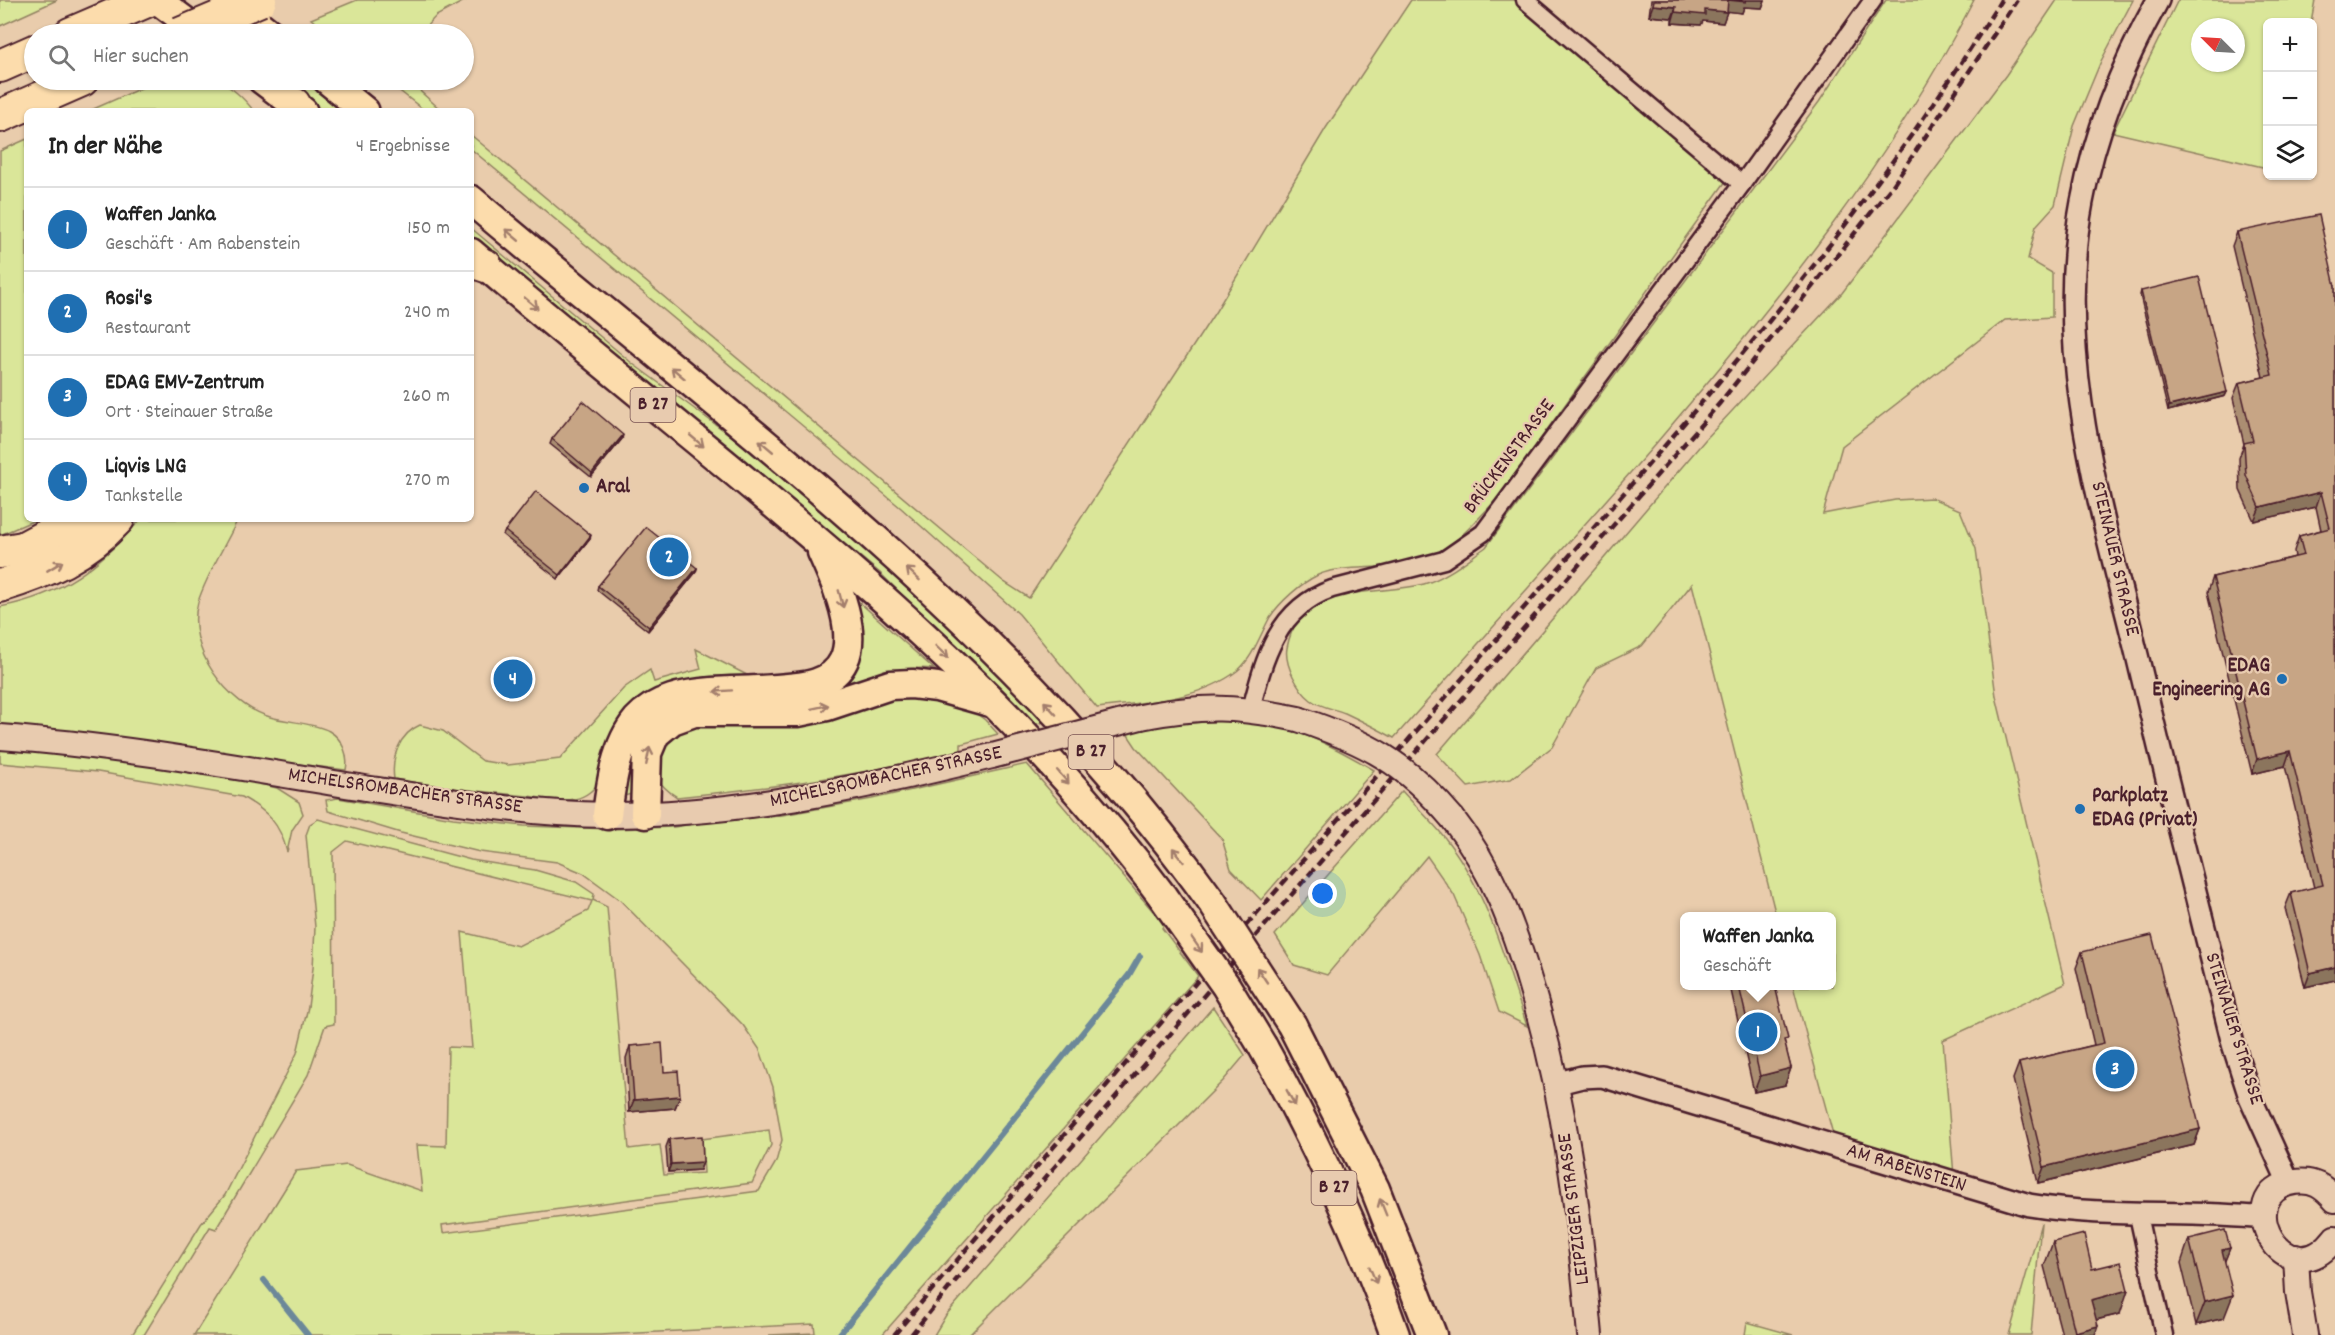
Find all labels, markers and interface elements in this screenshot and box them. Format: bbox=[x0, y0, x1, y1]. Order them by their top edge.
north arrow bbox=[2191, 18, 2245, 72]
map controls bbox=[2263, 18, 2317, 180]
button: + bbox=[2263, 18, 2317, 72]
search box bbox=[24, 24, 474, 90]
icon: search bbox=[45, 41, 78, 74]
text: Hier suchen bbox=[93, 42, 189, 73]
button: − bbox=[2263, 72, 2317, 126]
button: layers bbox=[2263, 126, 2317, 180]
text: In der Nähe bbox=[48, 129, 162, 166]
text: 4 Ergebnisse bbox=[356, 133, 450, 161]
text: Waffen Janka bbox=[105, 200, 216, 231]
text: 1 bbox=[65, 215, 70, 243]
text: 150 m bbox=[407, 215, 450, 243]
one-way arrow bbox=[505, 228, 520, 242]
text: Geschäft · Am Rabenstein bbox=[105, 231, 300, 259]
text: Rosi's bbox=[105, 284, 152, 315]
one-way arrow bbox=[523, 297, 539, 310]
text: 2 bbox=[63, 299, 72, 327]
text: 240 m bbox=[404, 299, 450, 327]
text: Restaurant bbox=[105, 315, 191, 343]
one-way arrow bbox=[671, 366, 686, 380]
text: EDAG EMV-Zentrum bbox=[105, 368, 264, 399]
text: 3 bbox=[63, 383, 72, 411]
text: 260 m bbox=[402, 383, 450, 411]
road number: B 27 bbox=[630, 388, 676, 422]
street label: BRÜCKENSTRASSE bbox=[1457, 393, 1564, 521]
text: Ort · Steinauer Straße bbox=[105, 399, 273, 427]
one-way arrow bbox=[689, 435, 705, 448]
one-way arrow bbox=[759, 439, 774, 453]
text: Liqvis LNG bbox=[105, 452, 186, 483]
text: 4 bbox=[63, 467, 72, 495]
text: 270 m bbox=[404, 467, 450, 495]
place label: Aral bbox=[596, 473, 631, 503]
street label: STEINAUER STRASSE bbox=[2082, 479, 2146, 640]
marker: Aral bbox=[577, 481, 591, 495]
text: Tankstelle bbox=[105, 483, 183, 511]
pin: 2 bbox=[650, 534, 688, 580]
one-way arrow bbox=[46, 560, 63, 572]
one-way arrow bbox=[905, 567, 920, 582]
one-way arrow bbox=[836, 589, 847, 608]
one-way arrow bbox=[935, 645, 950, 659]
place label: EDAG Engineering AG bbox=[2152, 652, 2270, 706]
pin: 4 bbox=[494, 656, 532, 702]
marker: EDAG Engineering AG bbox=[2275, 672, 2289, 686]
one-way arrow bbox=[713, 686, 733, 697]
one-way arrow bbox=[809, 701, 829, 712]
one-way arrow bbox=[1043, 701, 1057, 716]
road number: B 27 bbox=[1068, 735, 1114, 769]
street label: MICHELSROMBACHER STRASSE bbox=[767, 739, 1005, 817]
one-way arrow bbox=[643, 747, 654, 766]
street label: MICHELSROMBACHER STRASSE bbox=[286, 761, 525, 823]
one-way arrow bbox=[1056, 769, 1070, 784]
place label: Parkplatz EDAG (Privat) bbox=[2092, 782, 2197, 836]
marker: Parkplatz EDAG (Privat) bbox=[2073, 802, 2087, 816]
one-way arrow bbox=[1172, 847, 1185, 863]
your location bbox=[1308, 879, 1337, 908]
popup bbox=[1680, 912, 1836, 990]
text: Waffen Janka bbox=[1703, 922, 1813, 953]
one-way arrow bbox=[1191, 936, 1203, 952]
street label: STEINAUER STRASSE bbox=[2196, 949, 2271, 1109]
text: Geschäft bbox=[1703, 953, 1772, 981]
one-way arrow bbox=[1256, 968, 1268, 984]
pin: 1 bbox=[1738, 1010, 1778, 1054]
pin: 3 bbox=[2096, 1046, 2134, 1092]
one-way arrow bbox=[1285, 1089, 1297, 1106]
street label: LEIPZIGER STRASSE bbox=[1551, 1131, 1599, 1287]
street label: AM RABENSTEIN bbox=[1842, 1136, 1970, 1202]
road number: B 27 bbox=[1312, 1171, 1356, 1205]
one-way arrow bbox=[1376, 1199, 1387, 1217]
one-way arrow bbox=[1368, 1265, 1379, 1283]

